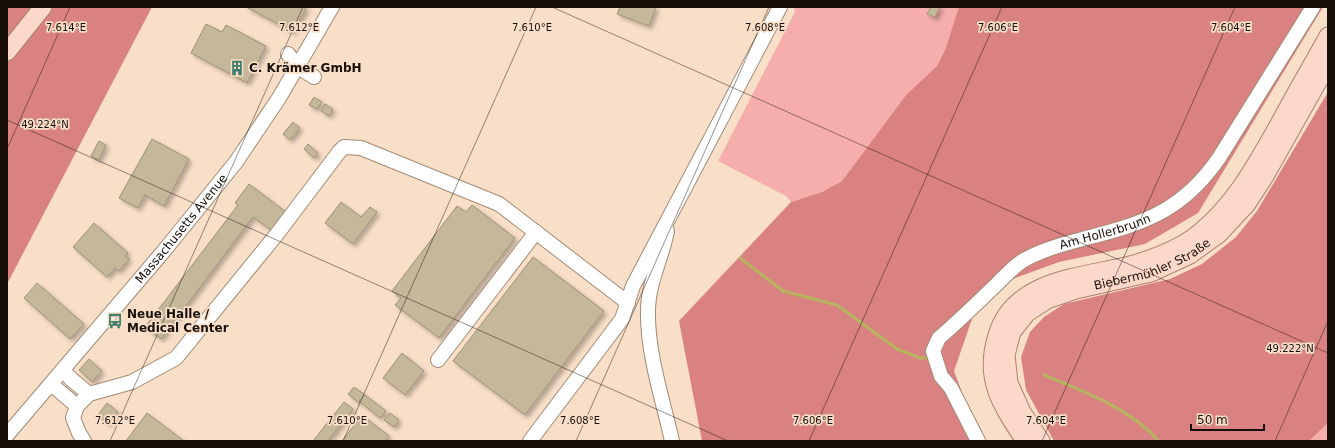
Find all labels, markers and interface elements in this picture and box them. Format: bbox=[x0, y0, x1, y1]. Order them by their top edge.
text: 7.614°E bbox=[46, 22, 86, 33]
text: 7.612°E bbox=[279, 22, 319, 33]
text: 7.610°E bbox=[512, 22, 552, 33]
text: 7.608°E bbox=[745, 22, 785, 33]
text: 7.606°E bbox=[978, 22, 1018, 33]
text: 7.604°E bbox=[1211, 22, 1251, 33]
building icon: C. Krämer GmbH bbox=[228, 59, 246, 77]
place label: C. Krämer GmbH bbox=[249, 61, 362, 75]
text: 49.224°N bbox=[21, 119, 69, 130]
street label: Massachusetts Avenue bbox=[132, 171, 230, 286]
street label: Am Hollerbrunn bbox=[1058, 211, 1153, 252]
street label: Biebermühler Straße bbox=[1093, 236, 1213, 293]
place label: Neue Halle / Medical Center bbox=[127, 307, 229, 335]
bus stop icon: Neue Halle / Medical Center bbox=[106, 312, 124, 330]
text: 49.222°N bbox=[1266, 343, 1314, 354]
scale bar bbox=[1191, 406, 1264, 432]
text: 50 m bbox=[1197, 413, 1228, 427]
text: 7.612°E bbox=[95, 415, 135, 426]
text: 7.610°E bbox=[327, 415, 367, 426]
text: 7.608°E bbox=[560, 415, 600, 426]
text: 7.606°E bbox=[793, 415, 833, 426]
text: 7.604°E bbox=[1026, 415, 1066, 426]

